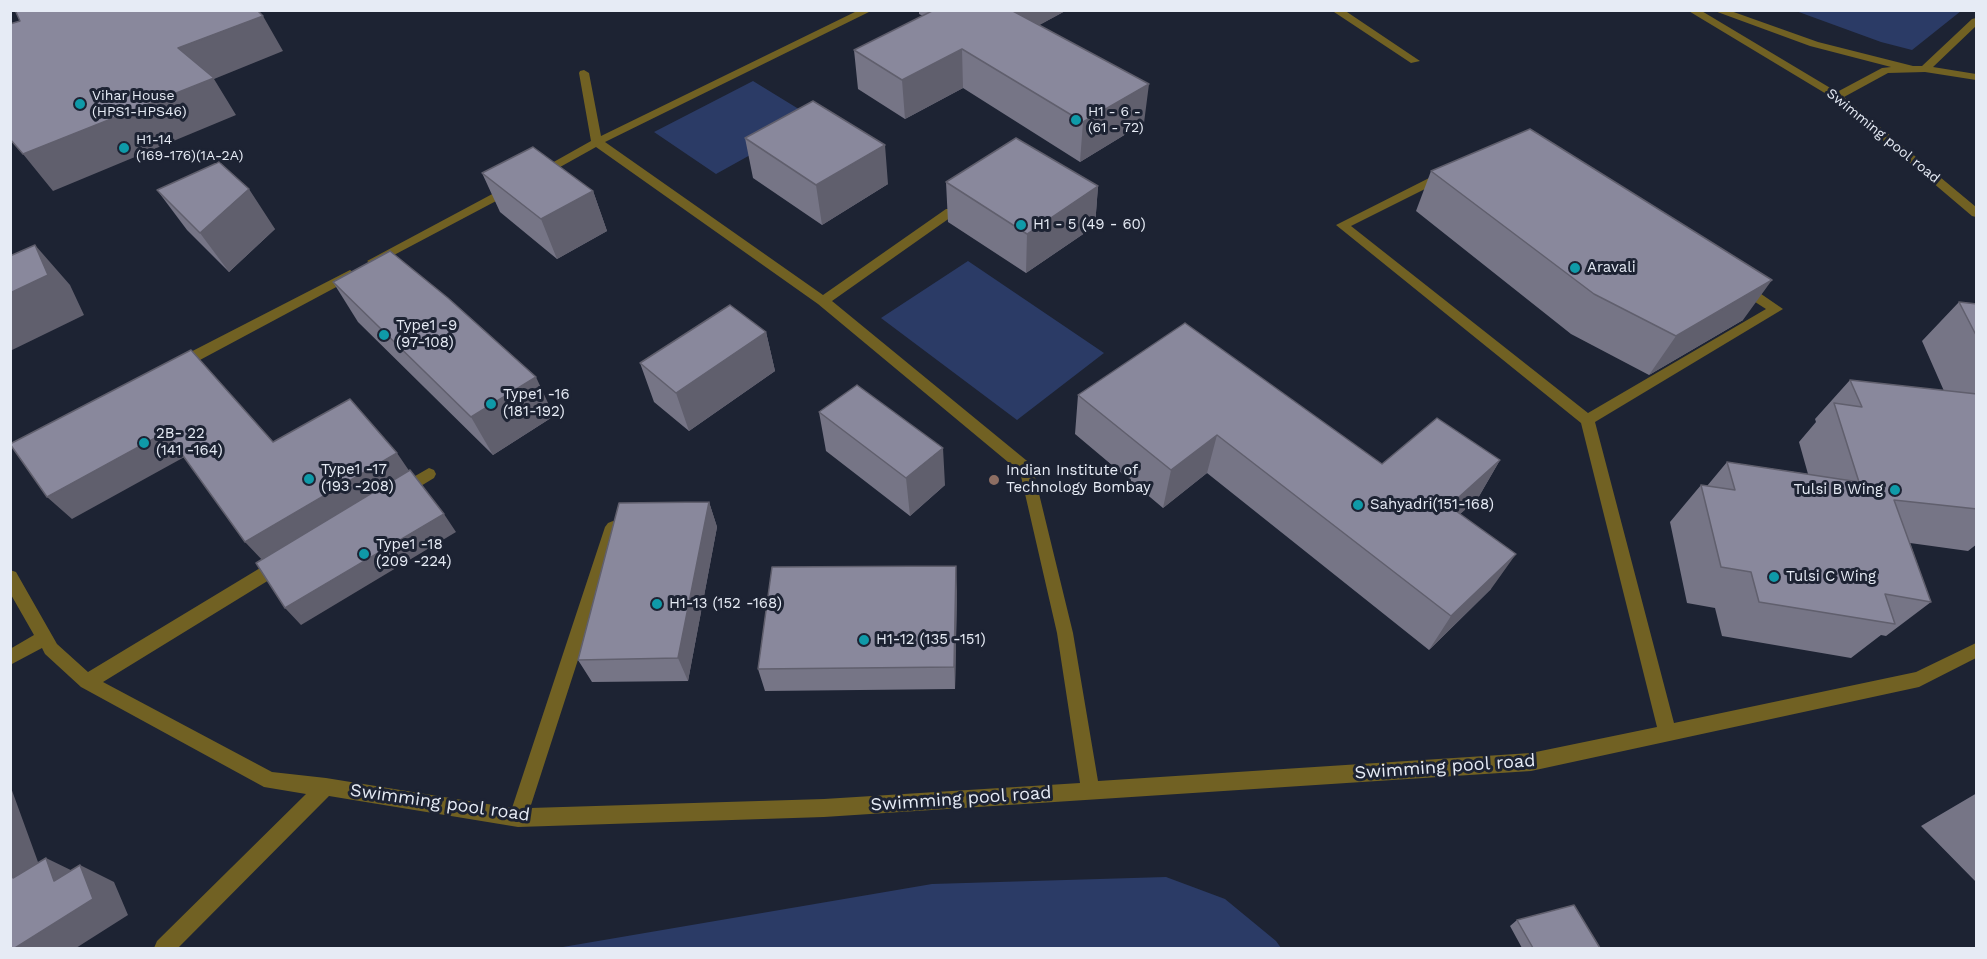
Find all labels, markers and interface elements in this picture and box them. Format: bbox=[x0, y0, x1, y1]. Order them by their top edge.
street label: Swimming pool road bbox=[1823, 85, 1943, 187]
place label: Vihar House (HPS1-HPS46) bbox=[92, 88, 187, 120]
marker: Vihar House (HPS1-HPS46) bbox=[73, 97, 87, 111]
place label: H1 - 6 - (61 - 72) bbox=[1088, 104, 1144, 136]
marker: H1 - 6 - (61 - 72) bbox=[1069, 113, 1083, 127]
place label: H1-14 (169-176)(1A-2A) bbox=[136, 132, 243, 164]
marker: H1-14 (169-176)(1A-2A) bbox=[117, 141, 131, 155]
place label: H1 - 5 (49 - 60) bbox=[1033, 216, 1146, 234]
marker: H1 - 5 (49 - 60) bbox=[1014, 218, 1028, 232]
place label: Aravali bbox=[1587, 259, 1636, 277]
marker: Aravali bbox=[1568, 261, 1582, 275]
place label: Type1 -9 (97-108) bbox=[396, 317, 457, 352]
marker: Type1 -9 (97-108) bbox=[377, 328, 391, 342]
place label: Type1 -16 (181-192) bbox=[503, 386, 570, 421]
marker: Type1 -16 (181-192) bbox=[484, 397, 498, 411]
place label: 2B- 22 (141 -164) bbox=[156, 425, 223, 460]
marker: 2B- 22 (141 -164) bbox=[137, 436, 151, 450]
place label: Type1 -17 (193 -208) bbox=[321, 461, 394, 496]
place label: Indian Institute of Technology Bombay bbox=[1006, 462, 1151, 497]
marker: Type1 -17 (193 -208) bbox=[302, 472, 316, 486]
marker: Indian Institute of Technology Bombay bbox=[987, 473, 1001, 487]
place label: Tulsi B Wing bbox=[1793, 481, 1883, 499]
marker: Tulsi B Wing bbox=[1888, 483, 1902, 497]
place label: Sahyadri(151-168) bbox=[1370, 496, 1494, 514]
marker: Sahyadri(151-168) bbox=[1351, 498, 1365, 512]
place label: Type1 -18 (209 -224) bbox=[376, 536, 452, 571]
marker: Type1 -18 (209 -224) bbox=[357, 547, 371, 561]
place label: Tulsi C Wing bbox=[1786, 568, 1876, 586]
marker: Tulsi C Wing bbox=[1767, 570, 1781, 584]
place label: H1-13 (152 -168) bbox=[669, 595, 782, 613]
marker: H1-13 (152 -168) bbox=[650, 597, 664, 611]
place label: H1-12 (135 -151) bbox=[876, 631, 986, 649]
marker: H1-12 (135 -151) bbox=[857, 633, 871, 647]
street label: Swimming pool road bbox=[1354, 750, 1536, 784]
street label: Swimming pool road bbox=[349, 780, 531, 826]
street label: Swimming pool road bbox=[870, 782, 1052, 816]

